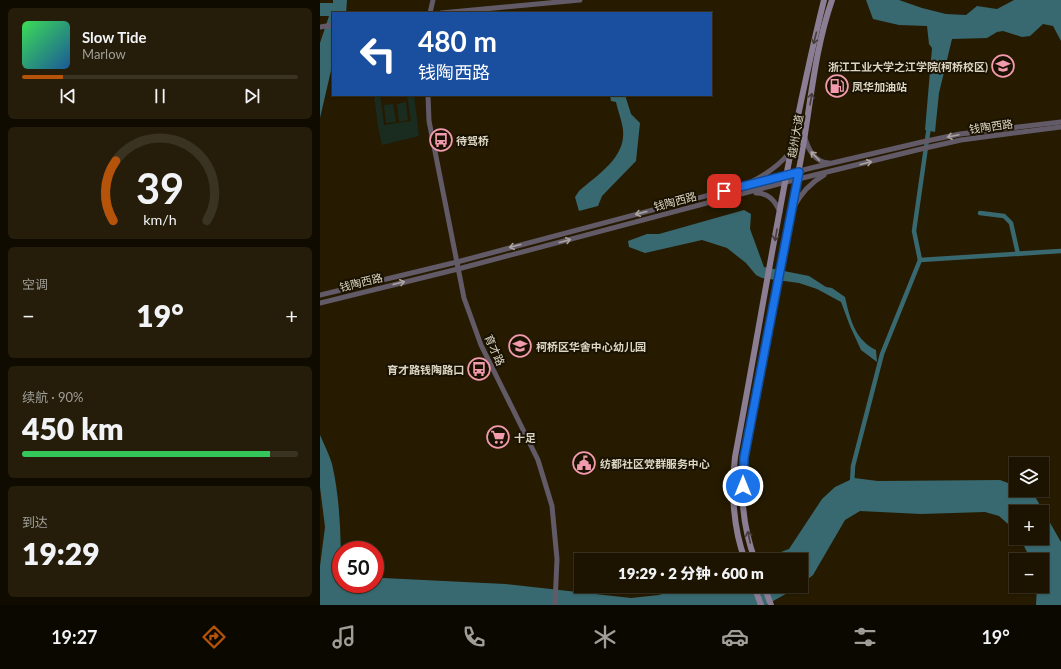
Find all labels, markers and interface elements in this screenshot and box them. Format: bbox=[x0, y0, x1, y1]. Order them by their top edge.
text: 480 m bbox=[418, 24, 497, 58]
text: Slow Tide bbox=[82, 28, 147, 46]
icon: left bbox=[352, 28, 404, 80]
one-way arrow bbox=[810, 31, 818, 44]
text: Marlow bbox=[82, 46, 126, 62]
school or university icon: 浙江工业大学之江学院(柯桥校区) bbox=[990, 53, 1016, 79]
place label: 浙江工业大学之江学院(柯桥校区) bbox=[828, 60, 988, 73]
text: 钱陶西路 bbox=[418, 61, 490, 83]
fuel station icon: 凤华加油站 bbox=[824, 73, 850, 99]
place label: 凤华加油站 bbox=[852, 80, 907, 93]
icon: previous bbox=[57, 85, 79, 107]
icon: pause bbox=[149, 85, 171, 107]
icon: next bbox=[241, 85, 263, 107]
one-way arrow bbox=[807, 93, 815, 106]
street label: 越州大道 bbox=[785, 113, 805, 159]
street label: 钱陶西路 bbox=[968, 117, 1014, 135]
bus stop icon: 待驾桥 bbox=[428, 127, 454, 153]
one-way arrow bbox=[947, 132, 960, 140]
place label: 待驾桥 bbox=[456, 134, 489, 147]
one-way arrow bbox=[810, 151, 820, 161]
one-way arrow bbox=[859, 158, 872, 166]
text: 39 bbox=[136, 163, 184, 213]
pin bbox=[707, 174, 741, 208]
icon: arrive bbox=[713, 180, 735, 202]
street label: 钱陶西路 bbox=[652, 189, 698, 213]
one-way arrow bbox=[635, 210, 648, 218]
text: km/h bbox=[143, 211, 177, 228]
one-way arrow bbox=[772, 228, 780, 241]
one-way arrow bbox=[559, 236, 572, 244]
one-way arrow bbox=[509, 243, 522, 251]
street label: 钱陶西路 bbox=[338, 270, 384, 294]
text: 空调 bbox=[22, 276, 48, 292]
one-way arrow bbox=[392, 279, 405, 287]
text: 19° bbox=[136, 297, 184, 333]
text: − bbox=[22, 302, 35, 329]
text: + bbox=[285, 302, 298, 329]
street label: 育才路 bbox=[482, 332, 508, 368]
school or university icon: 柯桥区华舍中心幼儿园 bbox=[507, 333, 533, 359]
place label: 柯桥区华舍中心幼儿园 bbox=[536, 340, 646, 353]
bus stop icon: 育才路钱陶路口 bbox=[466, 356, 492, 382]
place label: 育才路钱陶路口 bbox=[387, 363, 464, 376]
text: 续航 · 90% bbox=[22, 389, 84, 405]
text: 450 km bbox=[22, 410, 123, 446]
supermarket icon: 十足 bbox=[485, 424, 511, 450]
place label: 十足 bbox=[514, 431, 536, 444]
public building icon: 纺都社区党群服务中心 bbox=[571, 450, 597, 476]
place label: 纺都社区党群服务中心 bbox=[600, 457, 710, 470]
map controls bbox=[1009, 457, 1049, 593]
button: layers bbox=[1009, 457, 1049, 497]
position arrow bbox=[722, 465, 764, 507]
button: + bbox=[1009, 505, 1049, 545]
text: 到达 bbox=[22, 514, 48, 530]
one-way arrow bbox=[744, 531, 752, 544]
text: 19:29 bbox=[22, 535, 100, 571]
speed limit sign: 50 bbox=[332, 541, 384, 593]
button: − bbox=[1009, 553, 1049, 593]
text: 19:29 · 2 分钟 · 600 m bbox=[618, 564, 764, 582]
icon: directions bbox=[200, 623, 228, 651]
icon: music bbox=[330, 623, 358, 651]
icon: phone bbox=[460, 623, 488, 651]
icon: climate bbox=[591, 623, 619, 651]
icon: car bbox=[721, 623, 749, 651]
icon: filters bbox=[851, 623, 879, 651]
text: 19:27 bbox=[51, 626, 98, 648]
text: 19° bbox=[981, 626, 1010, 648]

